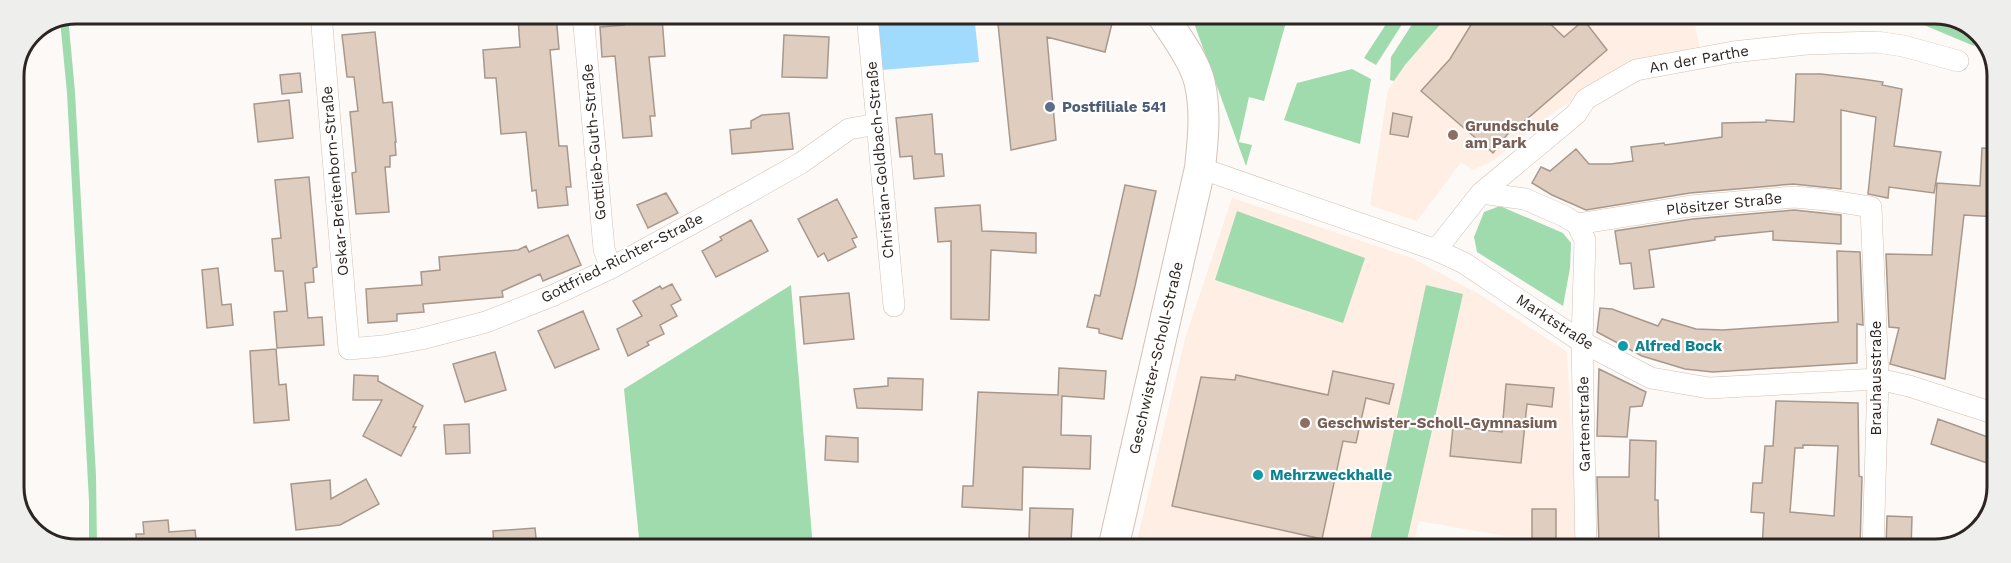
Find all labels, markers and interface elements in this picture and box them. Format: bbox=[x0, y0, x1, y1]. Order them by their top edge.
street label: An der Parthe bbox=[1648, 41, 1750, 77]
street label: Christian-Goldbach-Straße bbox=[862, 60, 898, 260]
street label: Gottlieb-Guth-Straße bbox=[578, 63, 610, 221]
street label: Oskar-Breitenborn-Straße bbox=[318, 85, 352, 277]
place label: Postfiliale 541 bbox=[1062, 98, 1166, 116]
marker: Postfiliale 541 bbox=[1043, 100, 1057, 114]
place label: Grundschule am Park bbox=[1465, 117, 1559, 152]
marker: Grundschule am Park bbox=[1446, 128, 1460, 142]
street label: Plösitzer Straße bbox=[1665, 189, 1783, 219]
street label: Gottfried-Richter-Straße bbox=[538, 209, 706, 307]
street label: Geschwister-Scholl-Straße bbox=[1125, 260, 1187, 456]
street label: Marktstraße bbox=[1513, 290, 1597, 354]
street label: Brauhausstraße bbox=[1867, 321, 1885, 435]
place label: Alfred Bock bbox=[1635, 337, 1723, 355]
marker: Alfred Bock bbox=[1616, 339, 1630, 353]
street label: Gartenstraße bbox=[1574, 376, 1594, 472]
place label: Geschwister-Scholl-Gymnasium bbox=[1317, 414, 1557, 432]
marker: Geschwister-Scholl-Gymnasium bbox=[1298, 416, 1312, 430]
place label: Mehrzweckhalle bbox=[1270, 466, 1392, 484]
marker: Mehrzweckhalle bbox=[1251, 468, 1265, 482]

